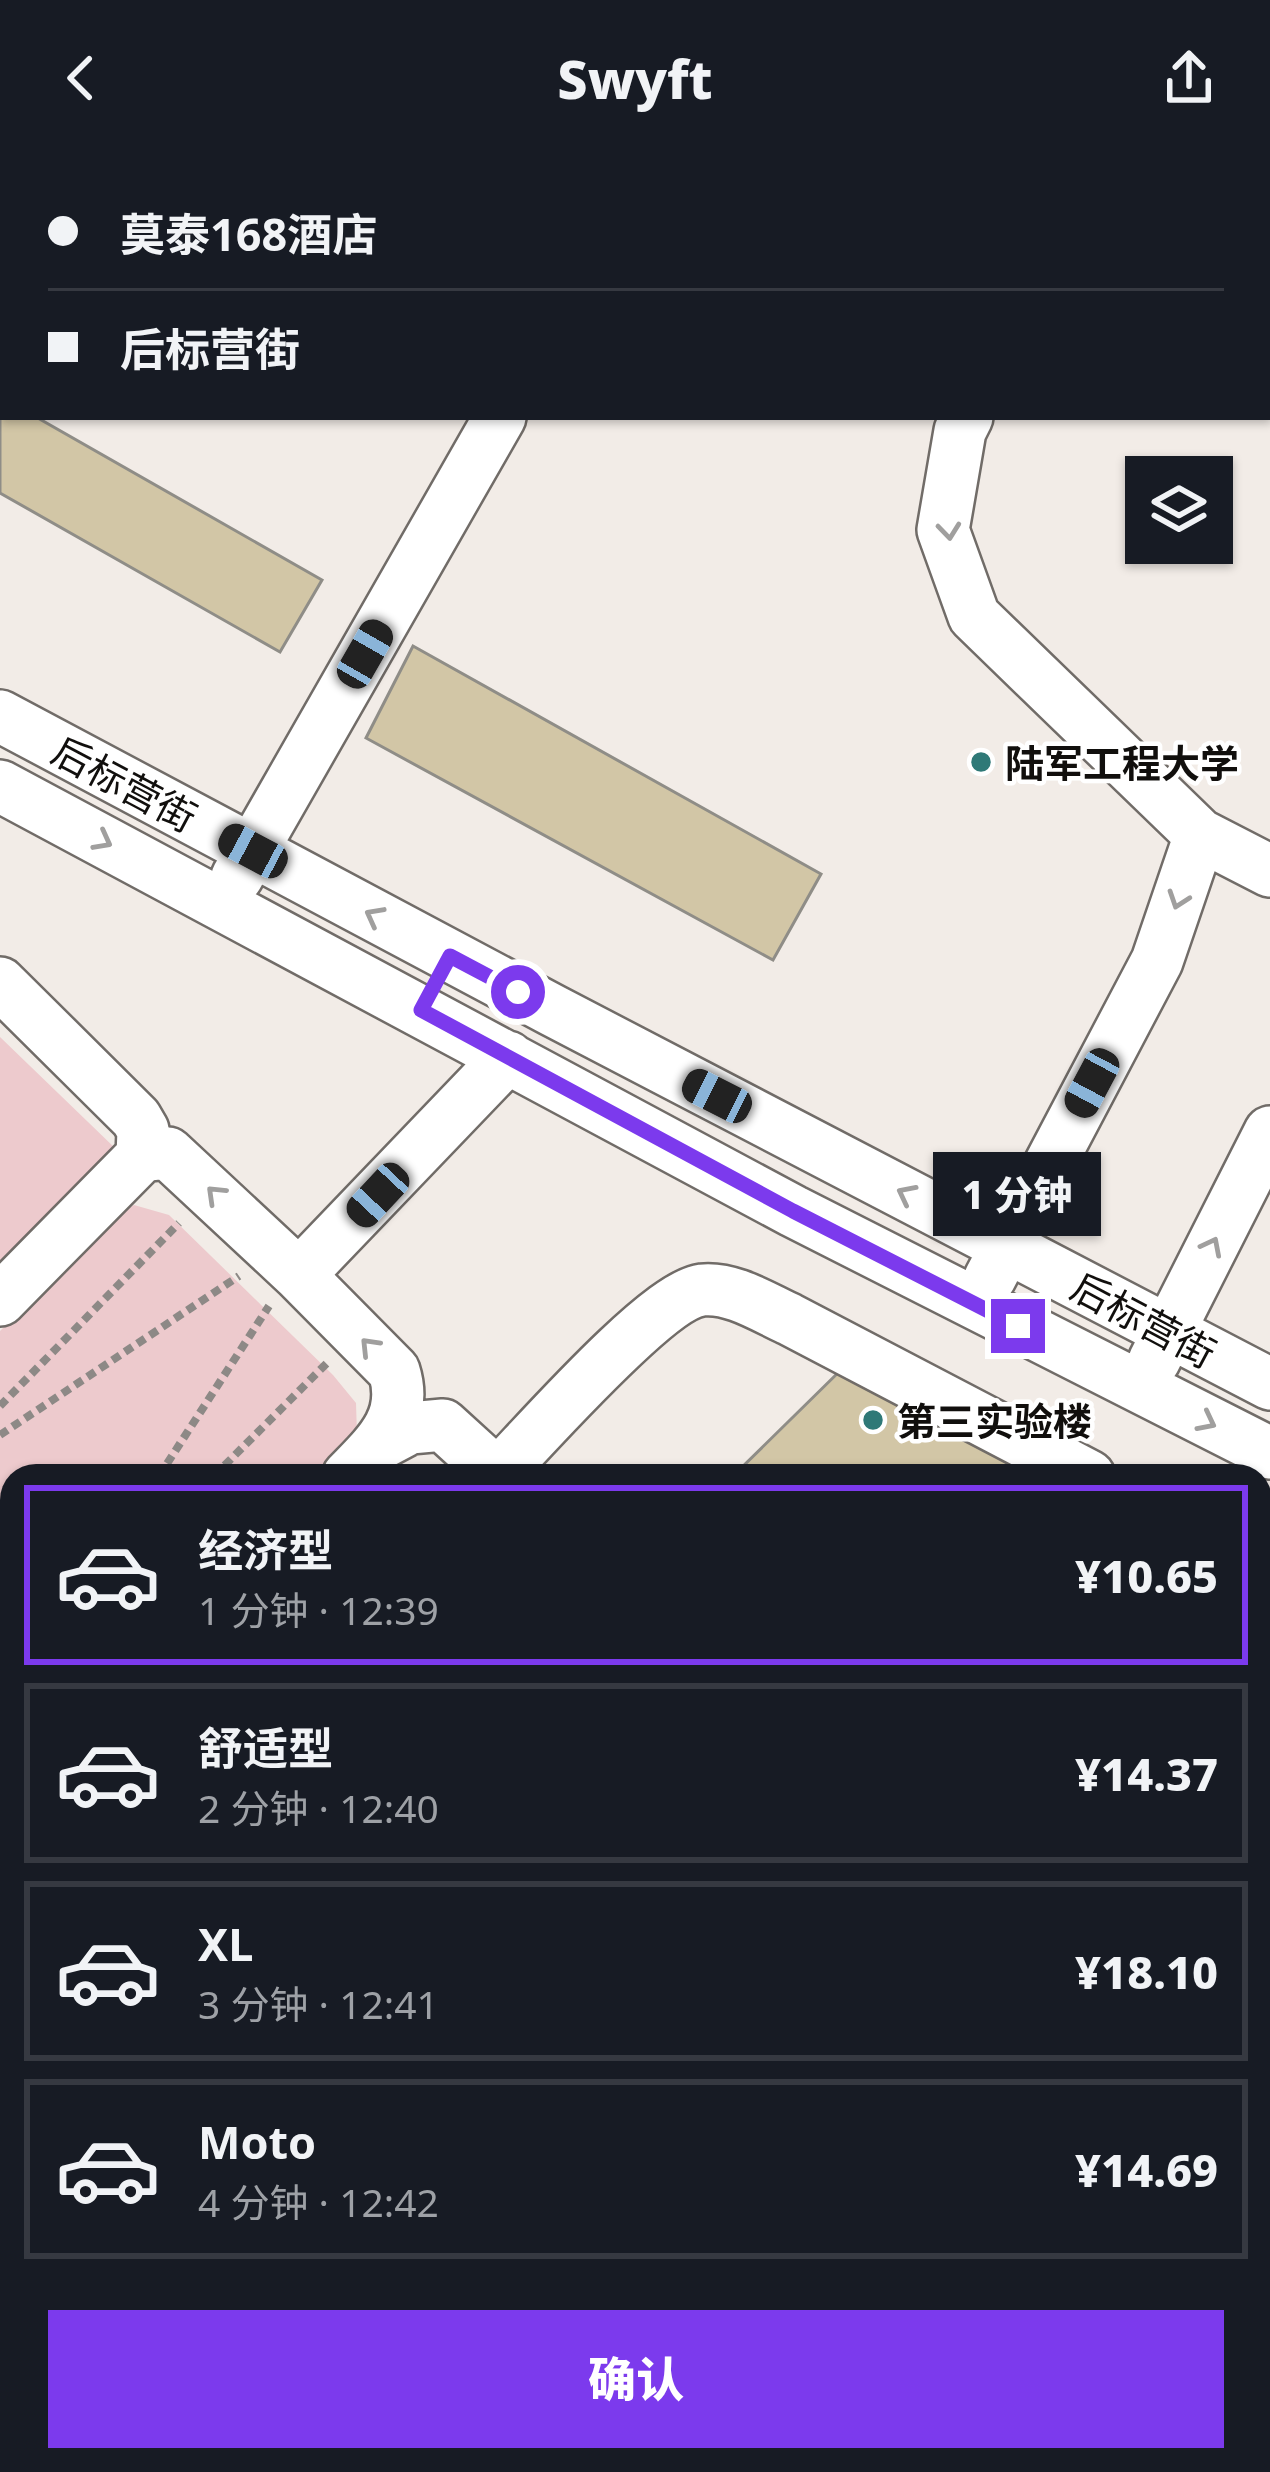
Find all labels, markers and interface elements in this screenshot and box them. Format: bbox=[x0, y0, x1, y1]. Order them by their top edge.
text: Swyft bbox=[557, 41, 713, 115]
icon: back bbox=[48, 45, 114, 111]
icon: share bbox=[1156, 45, 1222, 111]
text: 莫泰168酒店 bbox=[120, 203, 377, 264]
text: 后标营街 bbox=[120, 318, 300, 379]
map controls bbox=[1125, 456, 1233, 564]
button: layers bbox=[1125, 456, 1233, 564]
one-way arrow bbox=[935, 521, 961, 540]
car bbox=[331, 614, 399, 694]
street label: 后标营街 bbox=[44, 723, 206, 843]
place label: 陆军工程大学 bbox=[1005, 736, 1239, 789]
marker: 陆军工程大学 bbox=[968, 749, 994, 775]
car bbox=[213, 818, 293, 884]
one-way arrow bbox=[91, 827, 112, 850]
one-way arrow bbox=[1168, 888, 1192, 909]
one-way arrow bbox=[365, 907, 387, 930]
route start bbox=[491, 965, 545, 1019]
car bbox=[1059, 1043, 1125, 1123]
car bbox=[677, 1064, 757, 1128]
callout: 1 分钟 bbox=[934, 1152, 1102, 1236]
car bbox=[340, 1156, 416, 1234]
text: 1 分钟 bbox=[962, 1167, 1072, 1220]
one-way arrow bbox=[897, 1185, 918, 1208]
one-way arrow bbox=[207, 1186, 229, 1208]
one-way arrow bbox=[1197, 1237, 1221, 1258]
street label: 后标营街 bbox=[1063, 1259, 1225, 1379]
route end bbox=[991, 1299, 1045, 1353]
one-way arrow bbox=[362, 1338, 384, 1360]
place label: 第三实验楼 bbox=[897, 1394, 1092, 1447]
marker: 第三实验楼 bbox=[860, 1407, 886, 1433]
one-way arrow bbox=[1195, 1408, 1217, 1431]
text: 经济型 bbox=[198, 1519, 333, 1580]
icon: car bbox=[54, 1521, 162, 1629]
text: ¥10.65 bbox=[1075, 1545, 1218, 1606]
text: 1 分钟 · 12:39 bbox=[198, 1583, 439, 1636]
text: 舒适型 bbox=[198, 1717, 333, 1778]
icon: car bbox=[54, 1719, 162, 1827]
text: ¥14.37 bbox=[1075, 1743, 1218, 1804]
text: 2 分钟 · 12:40 bbox=[198, 1781, 439, 1834]
text: XL bbox=[198, 1913, 253, 1974]
icon: car bbox=[54, 1917, 162, 2025]
text: ¥18.10 bbox=[1075, 1941, 1218, 2002]
text: 3 分钟 · 12:41 bbox=[198, 1977, 439, 2030]
text: Moto bbox=[198, 2111, 316, 2172]
icon: car bbox=[54, 2115, 162, 2223]
text: ¥14.69 bbox=[1075, 2139, 1218, 2200]
text: 4 分钟 · 12:42 bbox=[198, 2175, 439, 2228]
button: 确认 bbox=[48, 2310, 1224, 2448]

